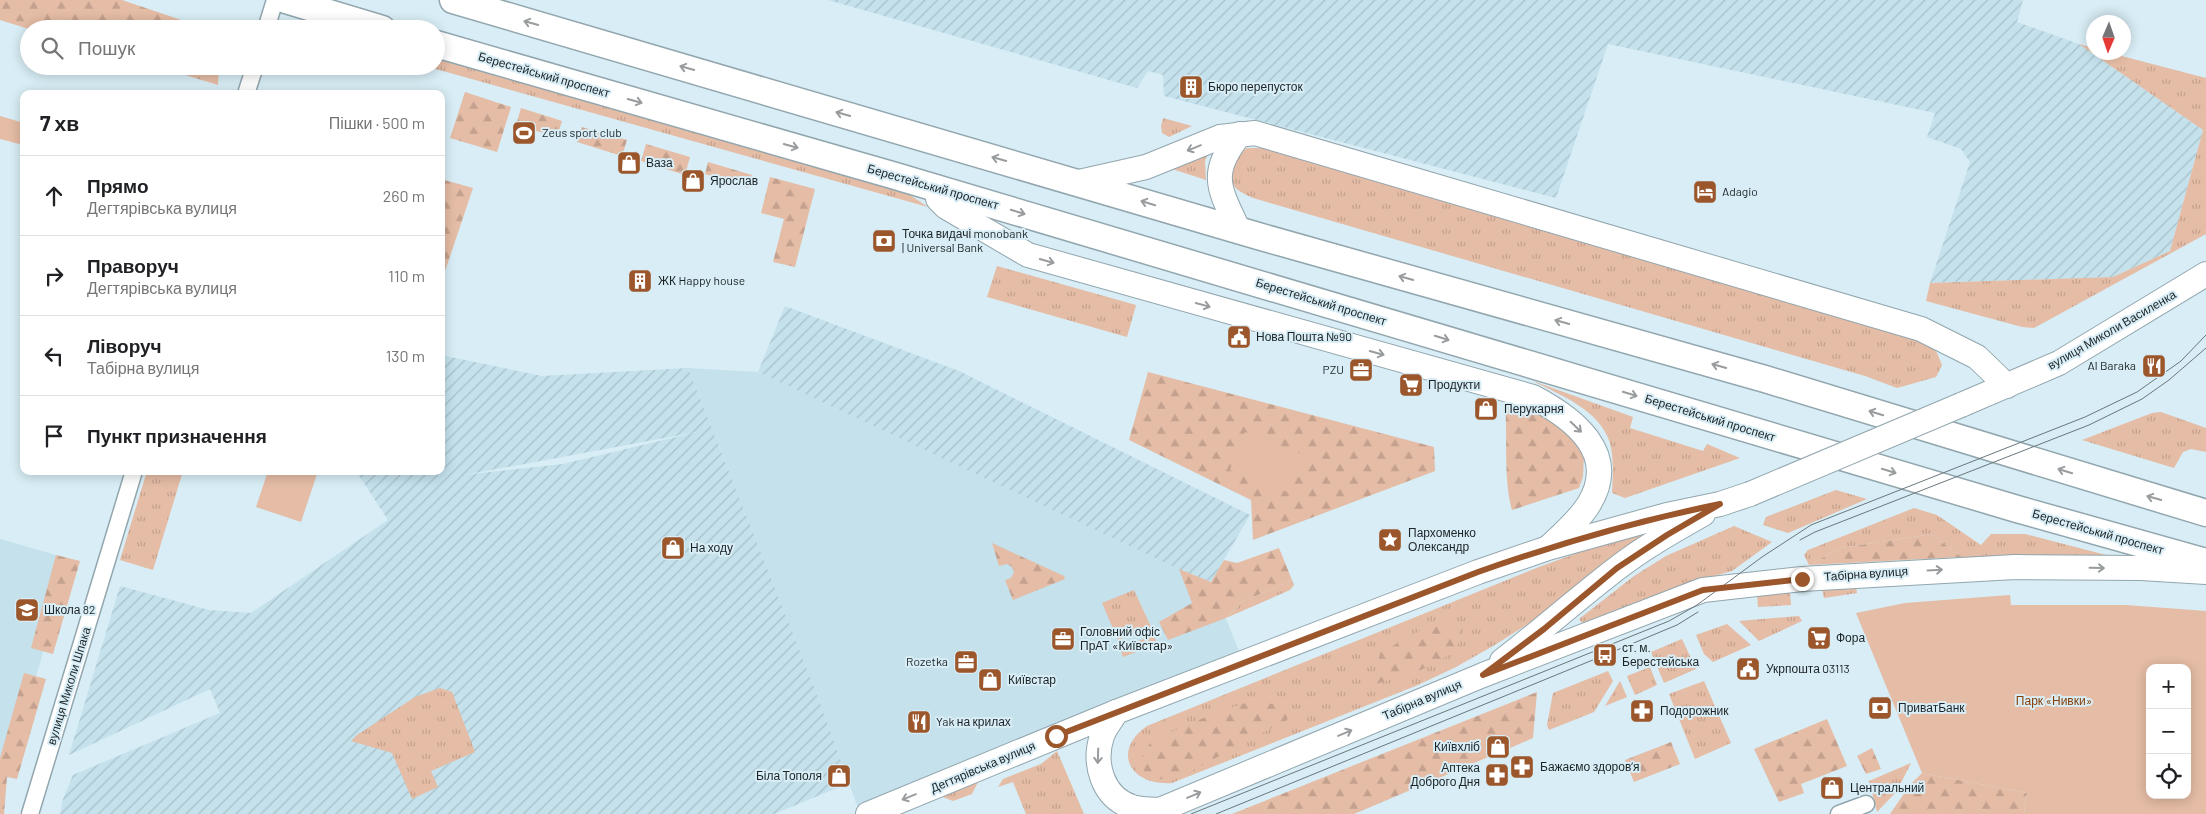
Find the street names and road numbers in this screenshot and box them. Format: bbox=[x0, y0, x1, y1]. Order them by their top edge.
street label: Берестейський проспект bbox=[477, 49, 612, 101]
street label: Берестейський проспект bbox=[866, 161, 1001, 213]
street label: Берестейський проспект bbox=[1254, 274, 1389, 329]
street label: вулиця Миколи Василенка bbox=[2045, 286, 2179, 373]
street label: Берестейський проспект bbox=[1643, 390, 1778, 445]
street label: Берестейський проспект bbox=[2031, 506, 2166, 558]
street label: Табірна вулиця bbox=[1823, 563, 1909, 584]
street label: вулиця Миколи Шпака bbox=[43, 625, 94, 747]
street label: Табірна вулиця bbox=[1380, 676, 1464, 723]
street label: Дегтярівська вулиця bbox=[928, 738, 1038, 795]

